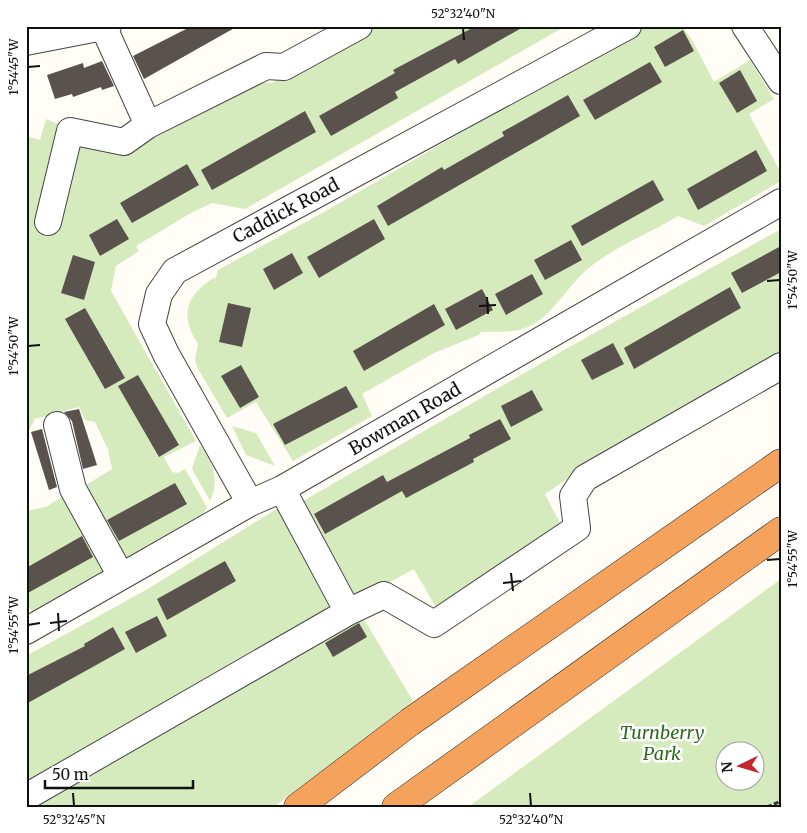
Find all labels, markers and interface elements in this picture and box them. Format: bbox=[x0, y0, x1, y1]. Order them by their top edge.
text: 52°32'40"N bbox=[431, 6, 496, 21]
text: 1°54'45"W bbox=[6, 38, 21, 95]
street label: Caddick Road bbox=[229, 173, 343, 248]
text: 1°54'50"W bbox=[785, 250, 800, 309]
text: 1°54'50"W bbox=[6, 316, 21, 375]
street label: Bowman Road bbox=[344, 377, 465, 460]
text: 1°54'55"W bbox=[785, 529, 800, 588]
text: 1°54'55"W bbox=[6, 595, 21, 654]
park label: Turnberry Park bbox=[620, 721, 704, 765]
north arrow bbox=[714, 740, 764, 790]
scale bar bbox=[45, 758, 192, 790]
text: N bbox=[718, 761, 736, 773]
text: 50 m bbox=[52, 765, 89, 784]
text: 52°32'45"N bbox=[43, 812, 106, 827]
text: 52°32'40"N bbox=[499, 812, 564, 827]

